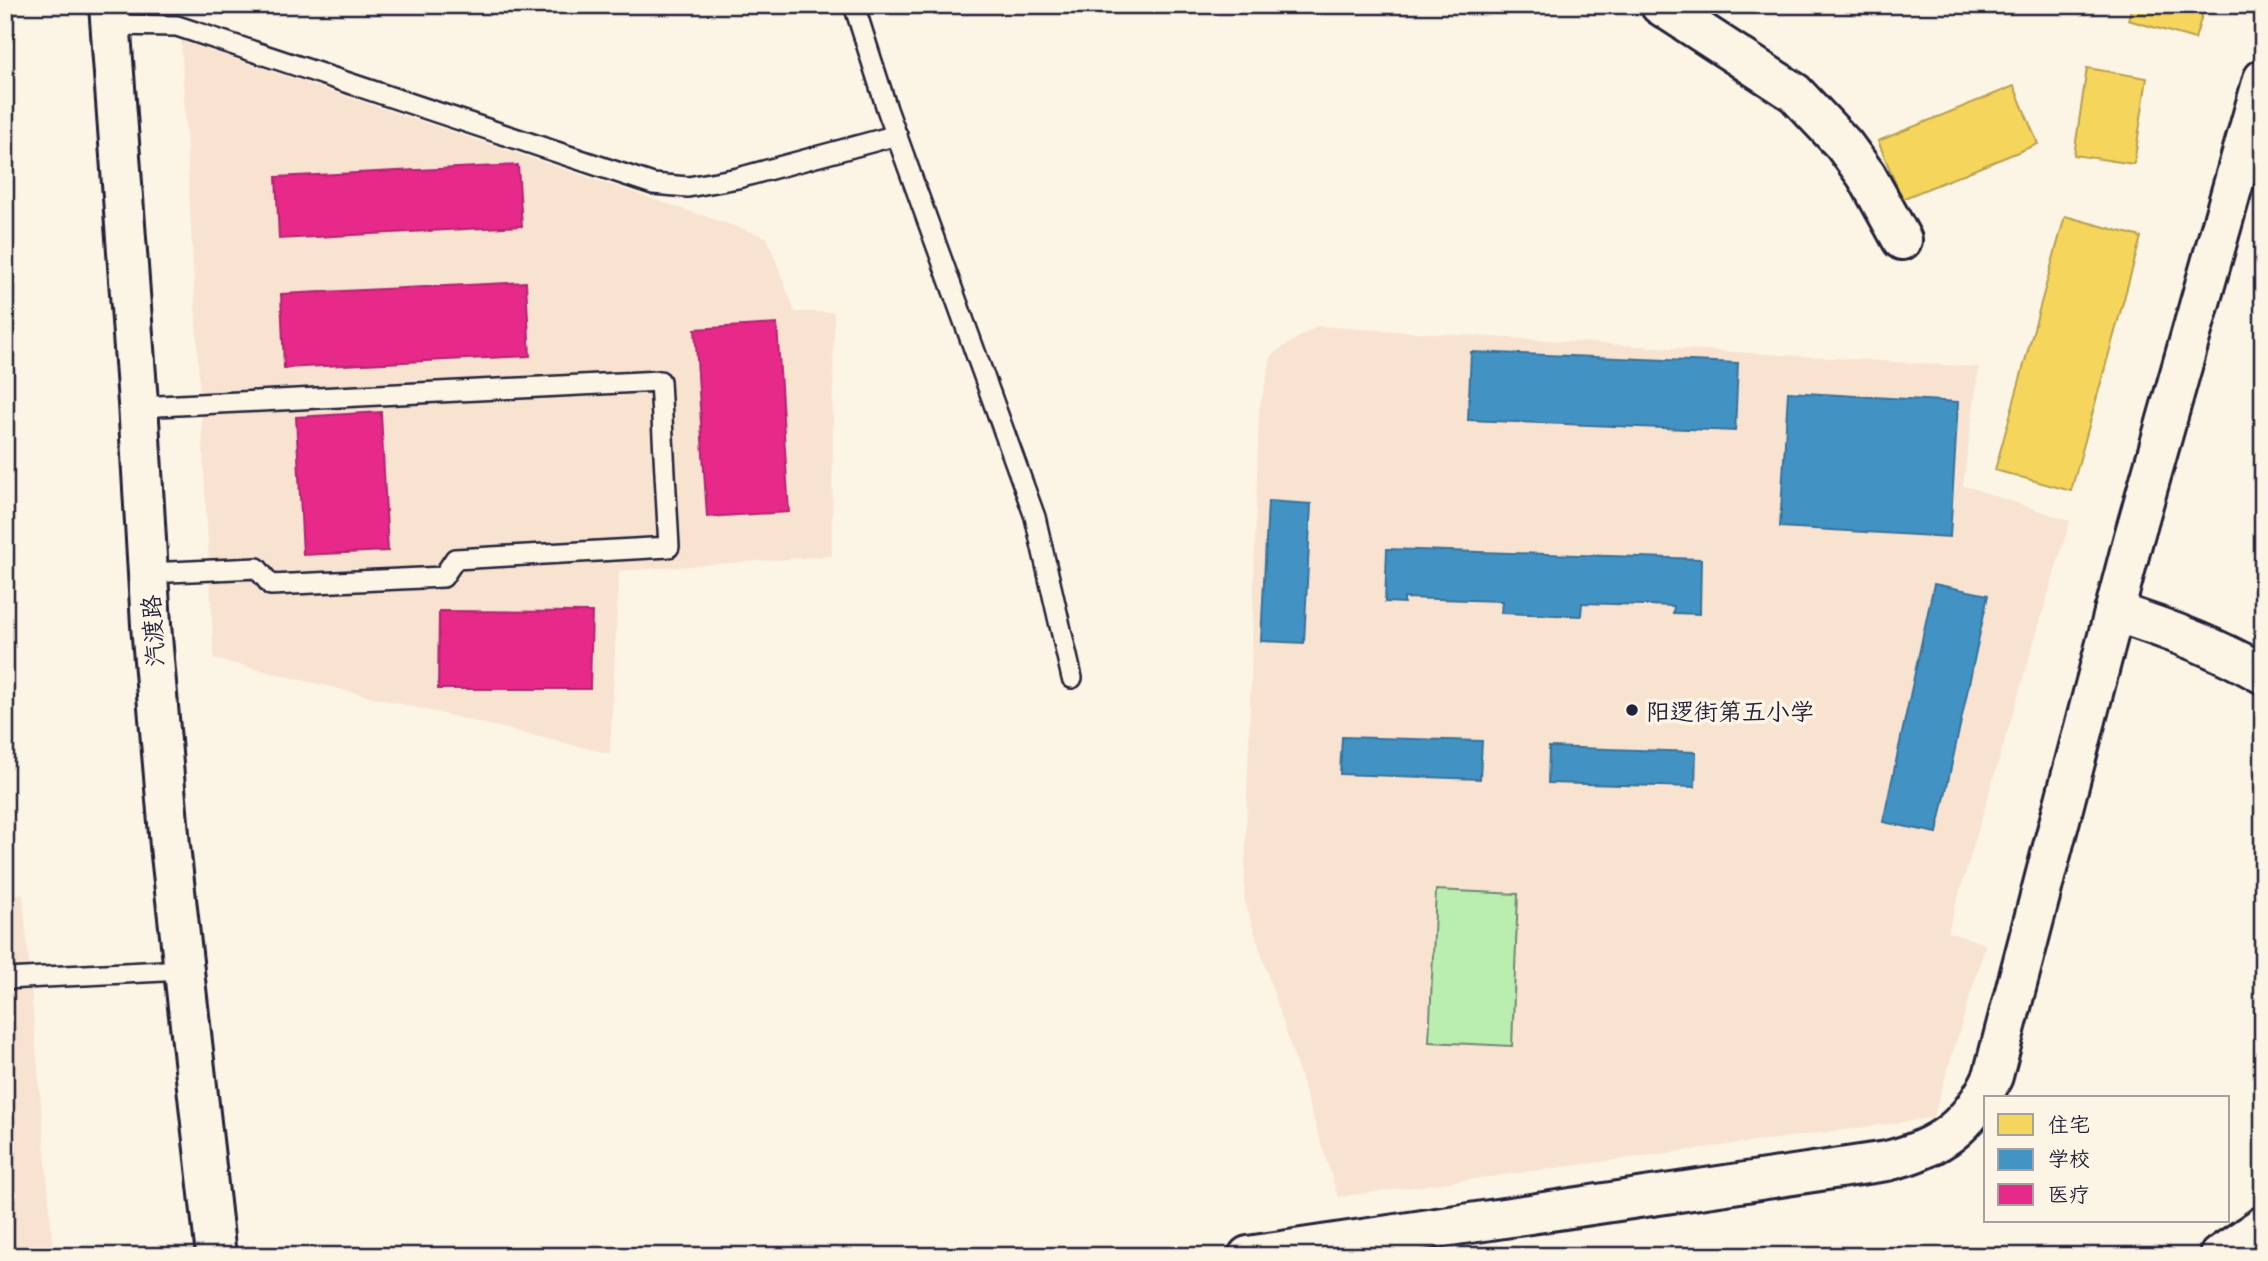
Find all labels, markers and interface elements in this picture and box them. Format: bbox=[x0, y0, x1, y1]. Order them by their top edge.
street label: 汽渡路 bbox=[134, 594, 170, 668]
place label: 阳逻街第五小学 bbox=[1646, 695, 1814, 726]
marker: 阳逻街第五小学 bbox=[1624, 702, 1640, 718]
legend bbox=[1984, 1096, 2230, 1222]
text: 住宅 bbox=[2048, 1110, 2090, 1137]
text: 学校 bbox=[2048, 1144, 2090, 1171]
text: 医疗 bbox=[2048, 1180, 2090, 1207]

